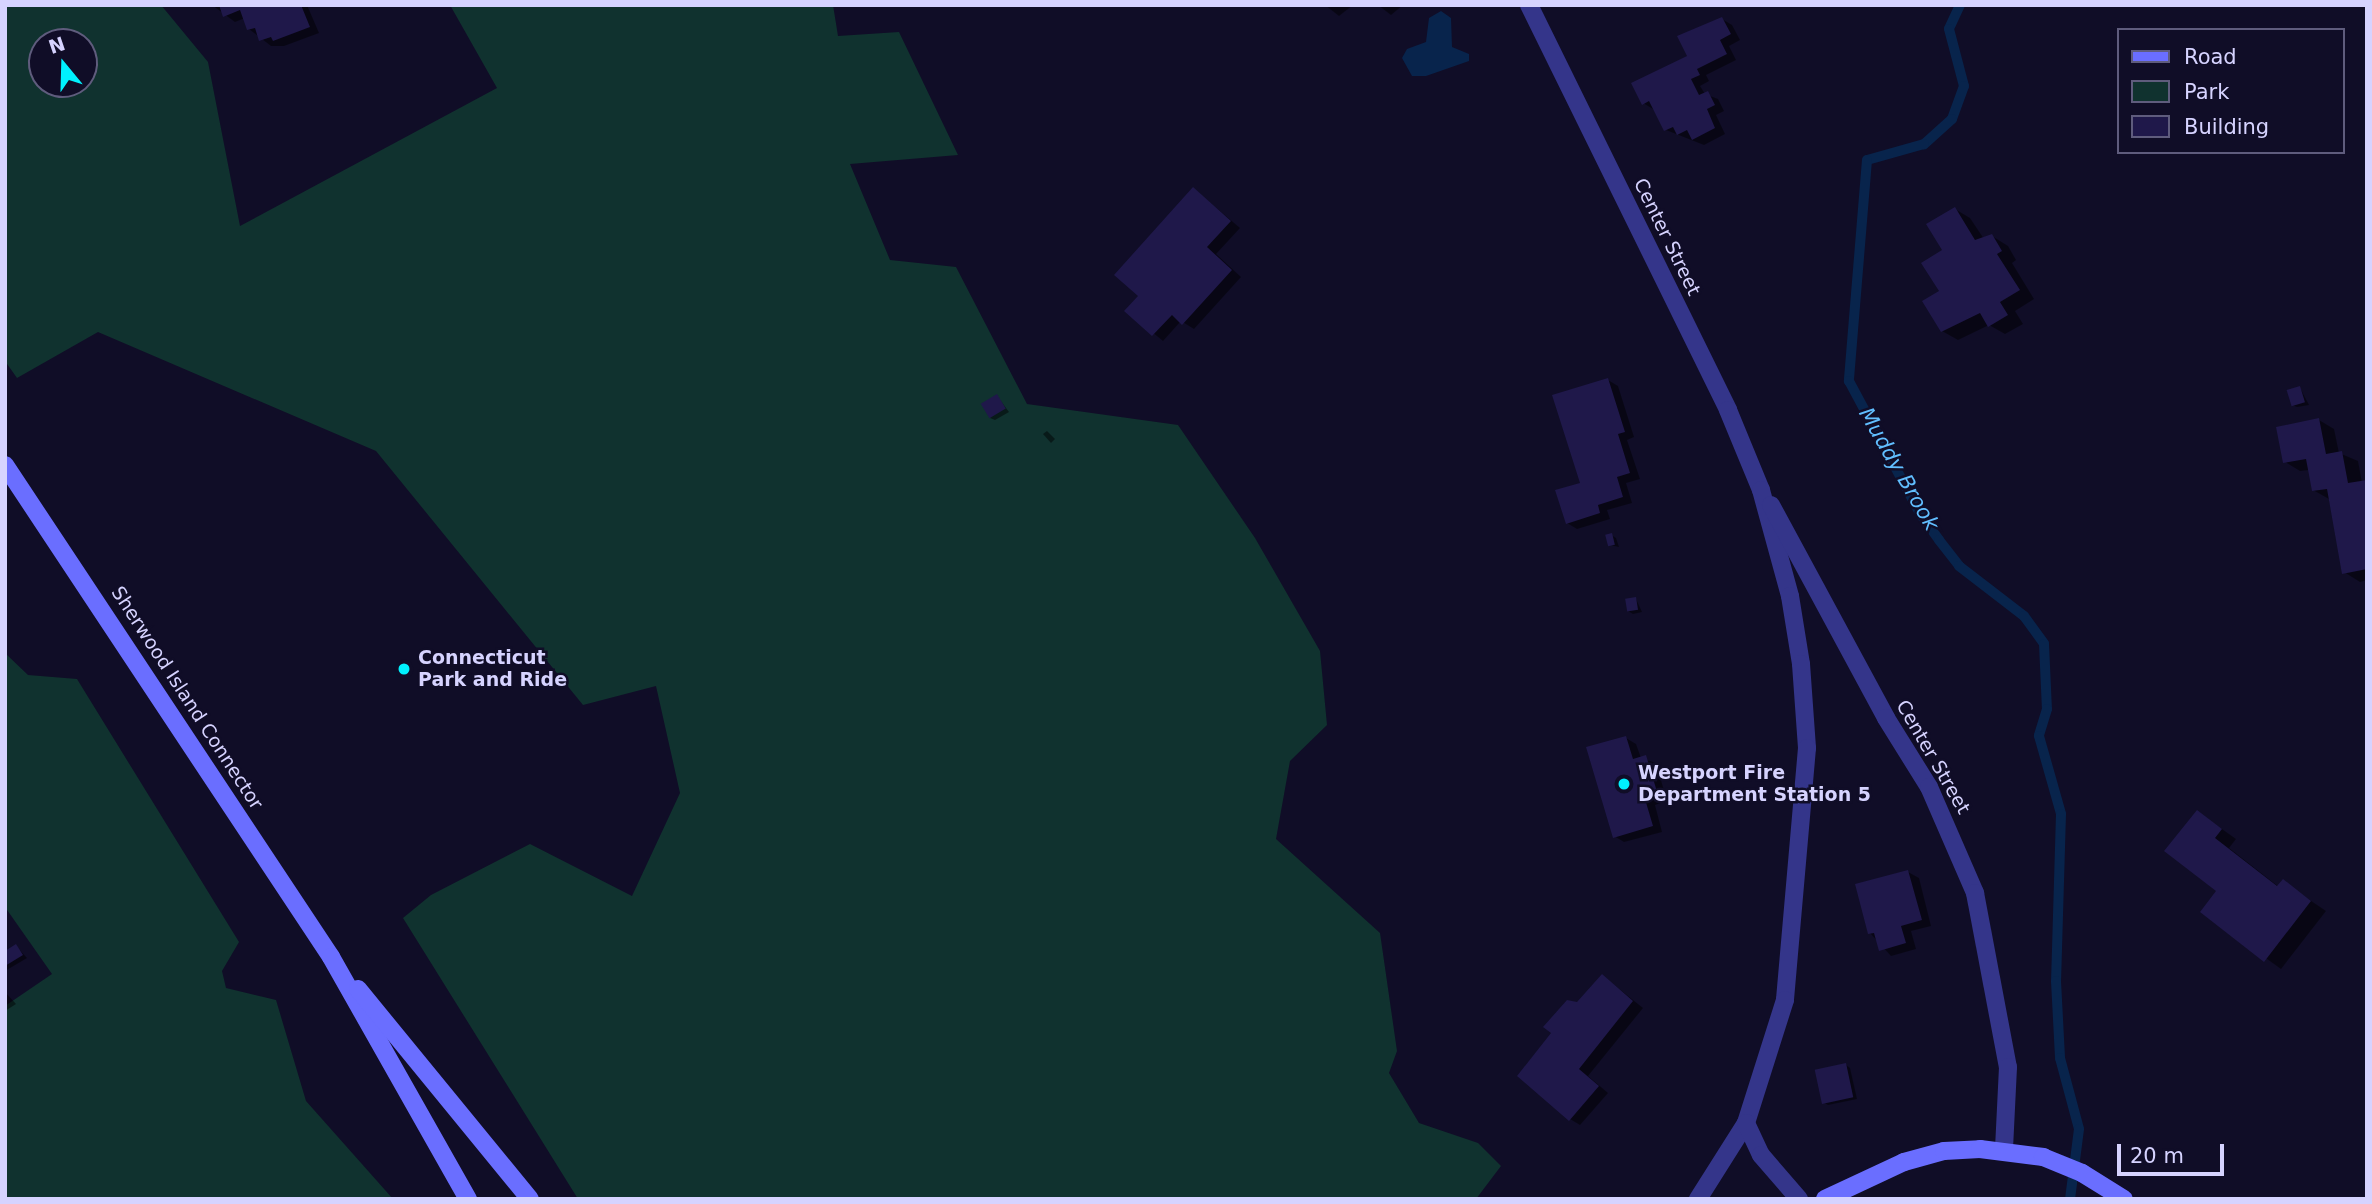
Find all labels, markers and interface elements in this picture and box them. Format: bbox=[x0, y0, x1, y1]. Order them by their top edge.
north arrow bbox=[28, 28, 98, 98]
legend bbox=[2116, 28, 2344, 154]
text: N bbox=[46, 32, 68, 58]
text: Road bbox=[2184, 45, 2237, 69]
text: Park bbox=[2184, 80, 2229, 104]
text: Building bbox=[2184, 115, 2269, 139]
street label: Center Street bbox=[1629, 175, 1705, 299]
water label: Muddy Brook bbox=[1854, 403, 1944, 535]
street label: Sherwood Island Connector bbox=[106, 582, 268, 814]
place label: Connecticut Park and Ride bbox=[418, 647, 567, 691]
marker: Connecticut Park and Ride bbox=[396, 661, 412, 677]
street label: Center Street bbox=[1891, 696, 1975, 818]
place label: Westport Fire Department Station 5 bbox=[1638, 762, 1871, 806]
marker: Westport Fire Department Station 5 bbox=[1616, 776, 1632, 792]
scale bar bbox=[2120, 1130, 2227, 1174]
text: 20 m bbox=[2130, 1144, 2184, 1168]

